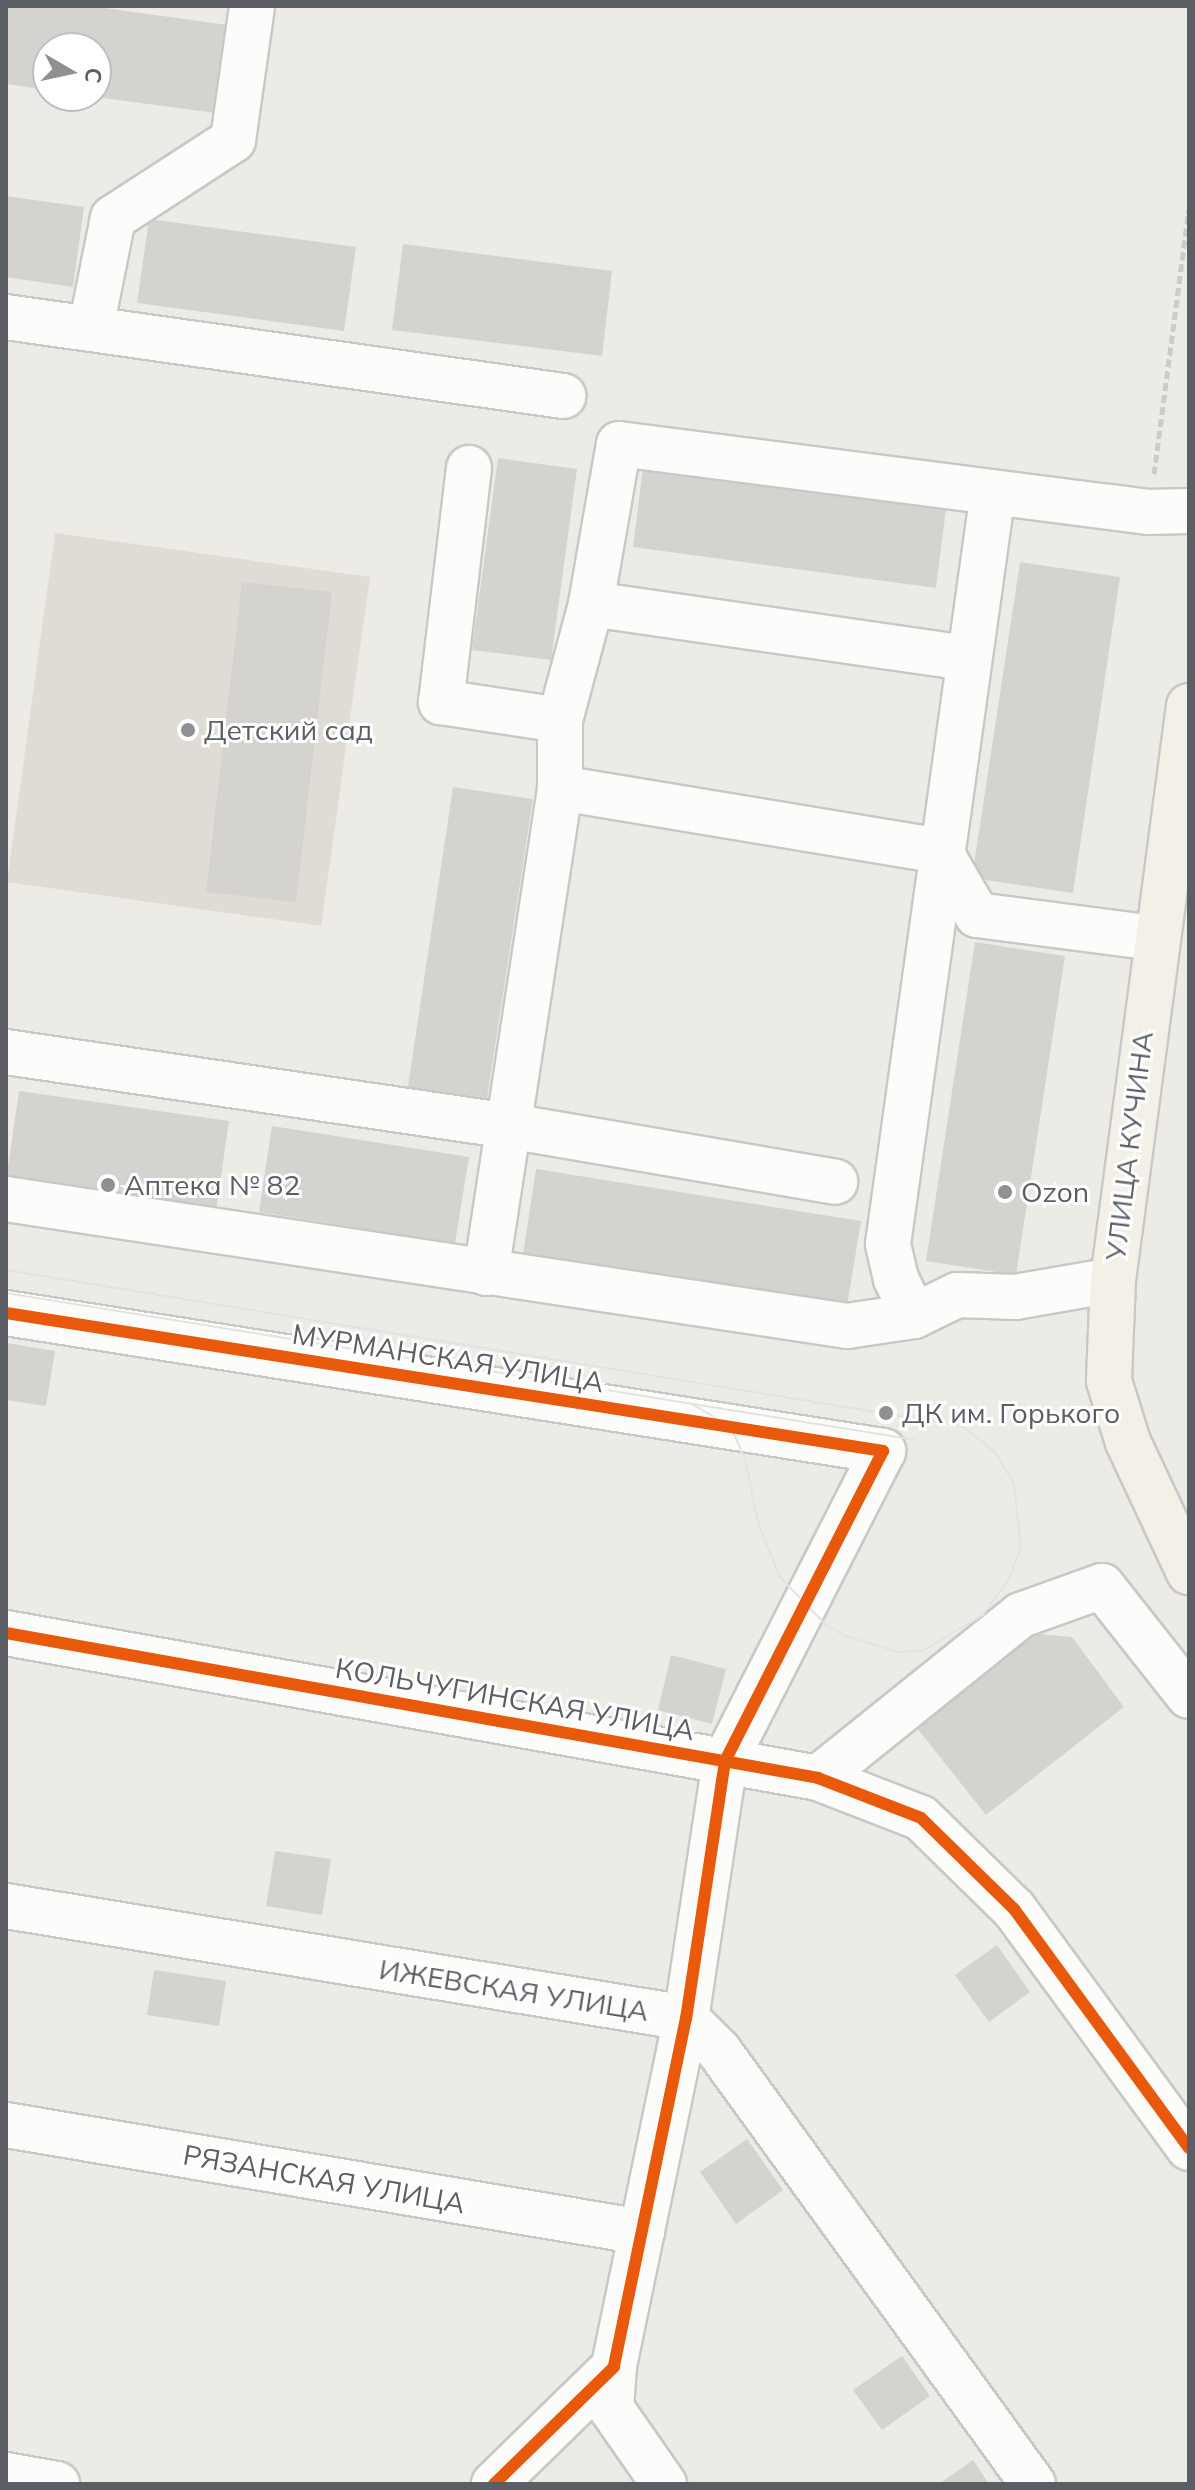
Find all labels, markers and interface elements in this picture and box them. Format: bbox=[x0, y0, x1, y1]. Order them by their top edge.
north arrow bbox=[32, 32, 112, 112]
text: С bbox=[79, 66, 109, 85]
place label: Детский сад bbox=[204, 713, 373, 747]
marker: Детский сад bbox=[179, 721, 197, 739]
street label: УЛИЦА КУЧИНА bbox=[1098, 1030, 1160, 1262]
place label: Аптека № 82 bbox=[124, 1168, 300, 1202]
place label: Ozon bbox=[1021, 1175, 1089, 1209]
marker: Аптека № 82 bbox=[99, 1176, 117, 1194]
marker: Ozon bbox=[996, 1183, 1014, 1201]
street label: МУРМАНСКАЯ УЛИЦА bbox=[290, 1317, 606, 1399]
place label: ДК им. Горького bbox=[902, 1396, 1120, 1430]
marker: ДК им. Горького bbox=[877, 1404, 895, 1422]
street label: КОЛЬЧУГИНСКАЯ УЛИЦА bbox=[333, 1651, 697, 1747]
street label: ИЖЕВСКАЯ УЛИЦА bbox=[377, 1952, 651, 2028]
street label: РЯЗАНСКАЯ УЛИЦА bbox=[180, 2138, 468, 2220]

